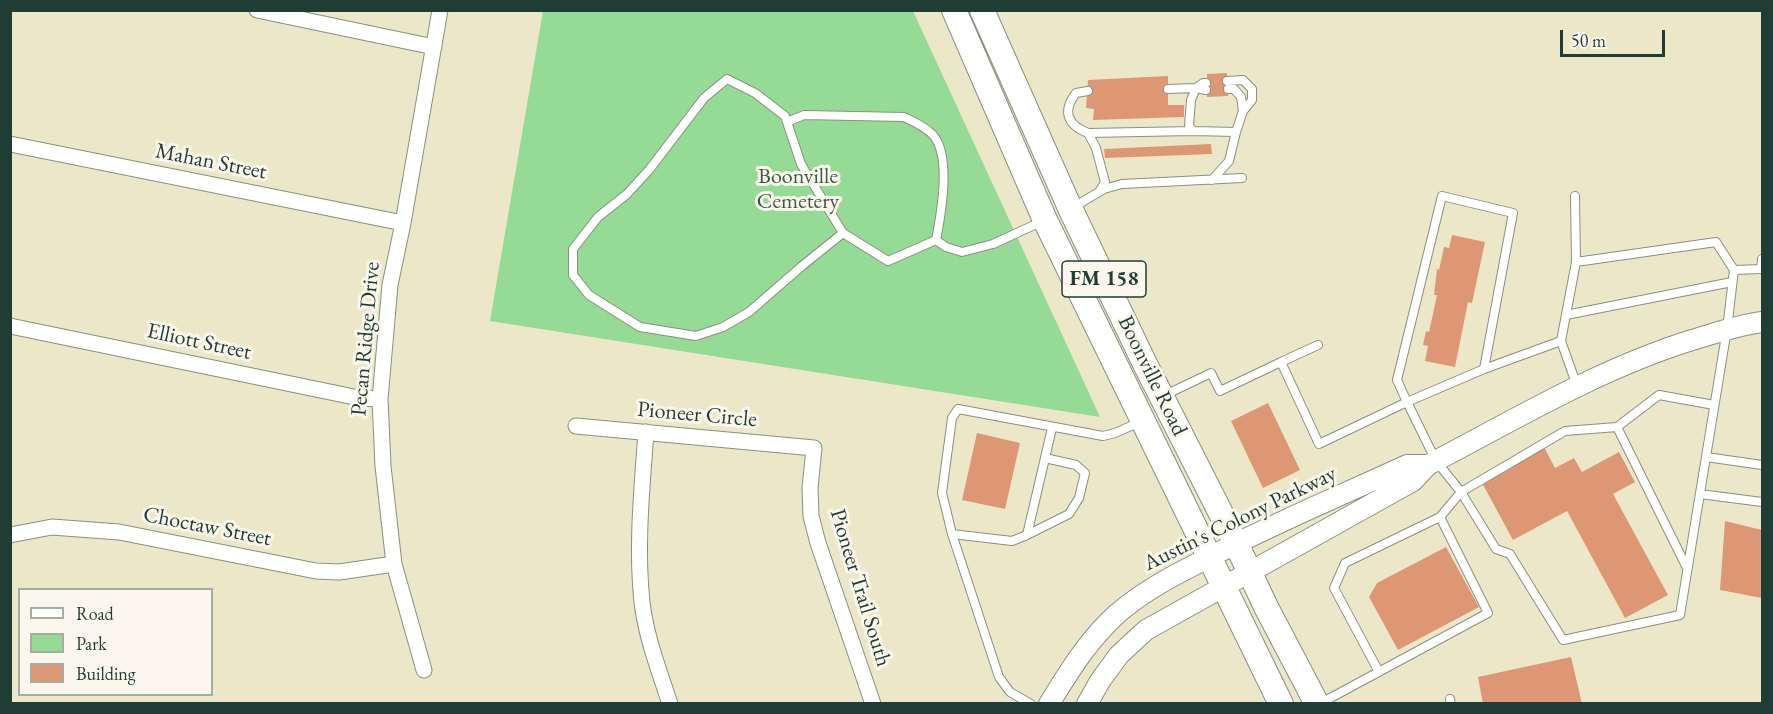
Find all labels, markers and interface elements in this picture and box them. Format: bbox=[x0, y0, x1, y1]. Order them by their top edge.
scale bar bbox=[1563, 18, 1668, 56]
text: 50 m bbox=[1571, 29, 1606, 52]
street label: Mahan Street bbox=[153, 138, 269, 186]
park label: Boonville Cemetery bbox=[757, 164, 839, 216]
street label: Pecan Ridge Drive bbox=[346, 261, 386, 417]
road number: FM 158 bbox=[1062, 261, 1146, 297]
street label: Boonville Road bbox=[1112, 312, 1192, 440]
street label: Elliott Street bbox=[145, 318, 253, 366]
street label: Pioneer Circle bbox=[636, 397, 758, 433]
street label: Austin's Colony Parkway bbox=[1139, 461, 1341, 577]
street label: Choctaw Street bbox=[141, 502, 273, 552]
street label: Pioneer Trail South bbox=[823, 506, 897, 670]
legend bbox=[18, 588, 213, 696]
text: Road bbox=[76, 602, 114, 625]
text: Park bbox=[76, 632, 107, 655]
text: Building bbox=[76, 662, 136, 685]

